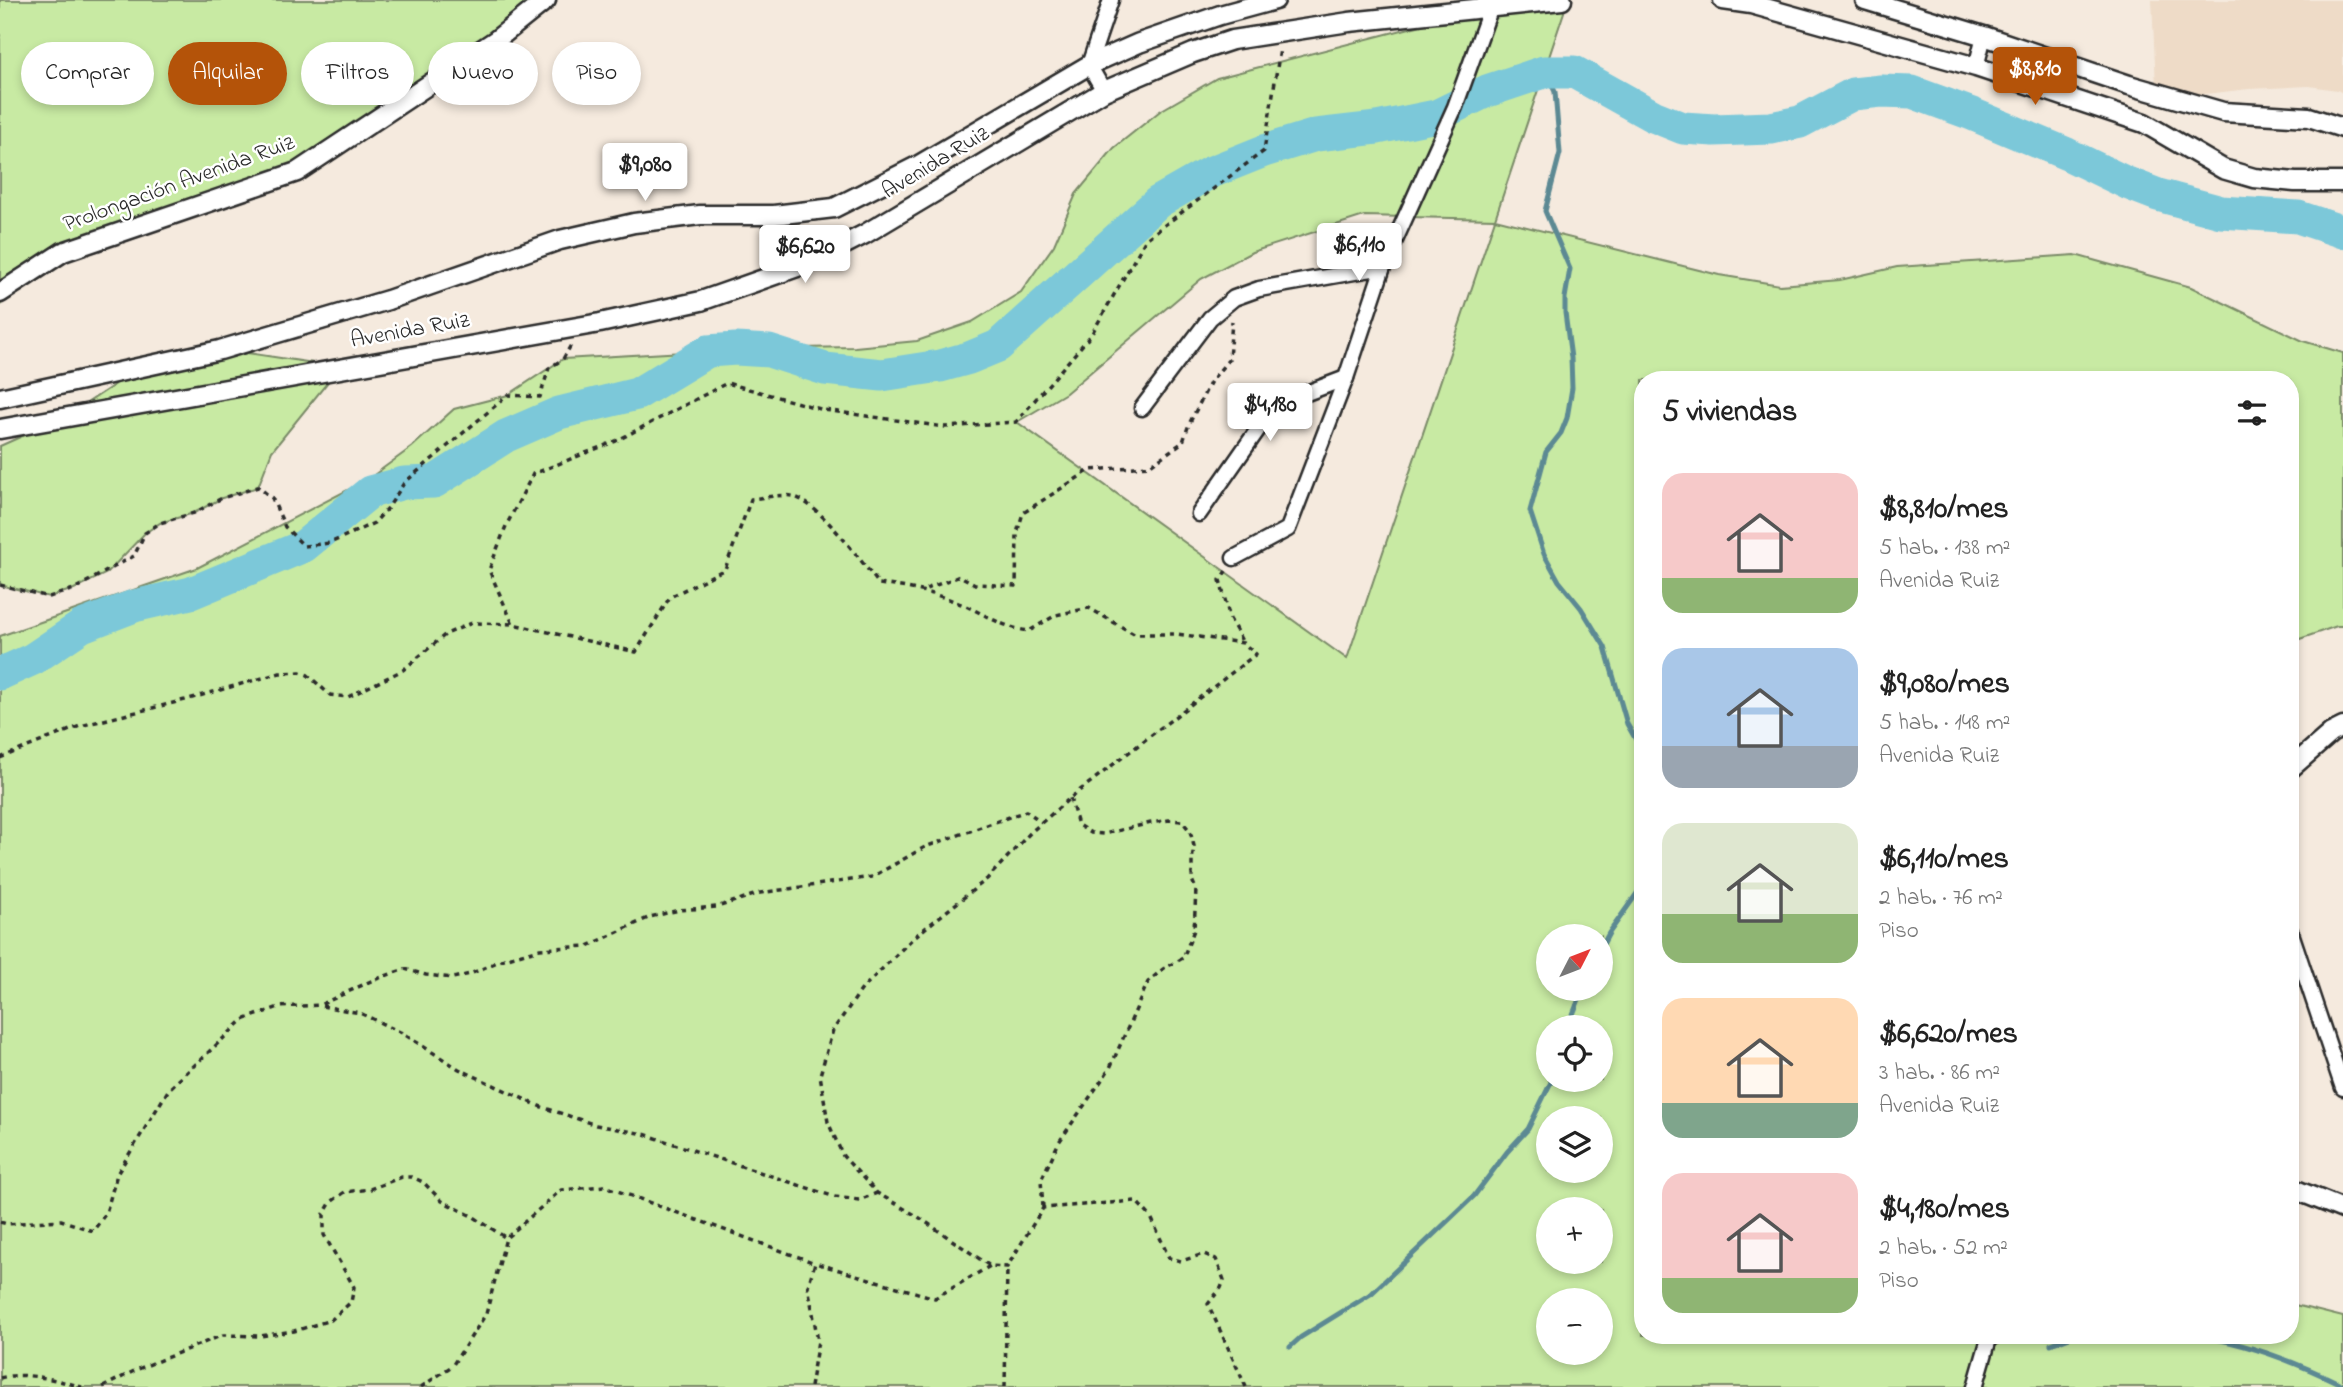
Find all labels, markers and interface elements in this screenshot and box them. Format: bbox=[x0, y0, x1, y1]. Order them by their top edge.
chip: Comprar bbox=[21, 42, 154, 105]
chip: Alquilar bbox=[168, 42, 287, 105]
chip: Filtros bbox=[301, 42, 414, 105]
chip: Nuevo bbox=[428, 42, 538, 105]
chip: Piso bbox=[552, 42, 641, 105]
pin: $8,810 bbox=[1978, 48, 2092, 107]
text: $8,810 bbox=[2009, 53, 2061, 86]
street label: Avenida Ruiz bbox=[876, 118, 996, 208]
street label: Prolongación Avenida Ruiz bbox=[59, 127, 300, 242]
pin: $9,080 bbox=[588, 144, 702, 203]
text: $9,080 bbox=[618, 149, 672, 182]
pin: $6,110 bbox=[1302, 224, 1416, 283]
pin: $6,620 bbox=[748, 226, 862, 285]
text: $6,110 bbox=[1333, 229, 1385, 262]
text: $6,620 bbox=[775, 231, 835, 264]
street label: Avenida Ruiz bbox=[348, 304, 472, 358]
pin: $4,180 bbox=[1213, 384, 1327, 443]
text: $4,180 bbox=[1243, 389, 1297, 422]
text: 5 viviendas bbox=[1662, 391, 1797, 435]
icon: filters bbox=[2233, 394, 2271, 432]
text: $8,810/mes bbox=[1879, 488, 2009, 532]
icon: home bbox=[1718, 501, 1802, 585]
text: 5 hab. · 138 m² bbox=[1879, 532, 2010, 565]
text: Avenida Ruiz bbox=[1879, 565, 1999, 598]
text: $9,080/mes bbox=[1879, 663, 2010, 707]
icon: home bbox=[1718, 676, 1802, 760]
text: 5 hab. · 148 m² bbox=[1879, 707, 2010, 740]
text: Avenida Ruiz bbox=[1879, 740, 1999, 773]
text: $6,110/mes bbox=[1879, 838, 2009, 882]
icon: home bbox=[1718, 851, 1802, 935]
text: 2 hab. · 76 m² bbox=[1879, 882, 2003, 915]
text: Piso bbox=[1879, 915, 1919, 948]
north arrow bbox=[1536, 924, 1614, 1001]
map controls bbox=[1536, 924, 1613, 1365]
text: $6,620/mes bbox=[1879, 1013, 2018, 1057]
button: locate bbox=[1536, 1015, 1613, 1092]
icon: home bbox=[1718, 1026, 1802, 1110]
text: 3 hab. · 86 m² bbox=[1879, 1057, 2000, 1090]
text: Avenida Ruiz bbox=[1879, 1090, 1999, 1123]
button: layers bbox=[1536, 1106, 1613, 1183]
text: $4,180/mes bbox=[1879, 1188, 2010, 1232]
button: + bbox=[1536, 1197, 1613, 1274]
icon: home bbox=[1718, 1201, 1802, 1285]
text: 2 hab. · 52 m² bbox=[1879, 1232, 2008, 1265]
text: Piso bbox=[1879, 1265, 1919, 1298]
button: − bbox=[1536, 1288, 1613, 1365]

